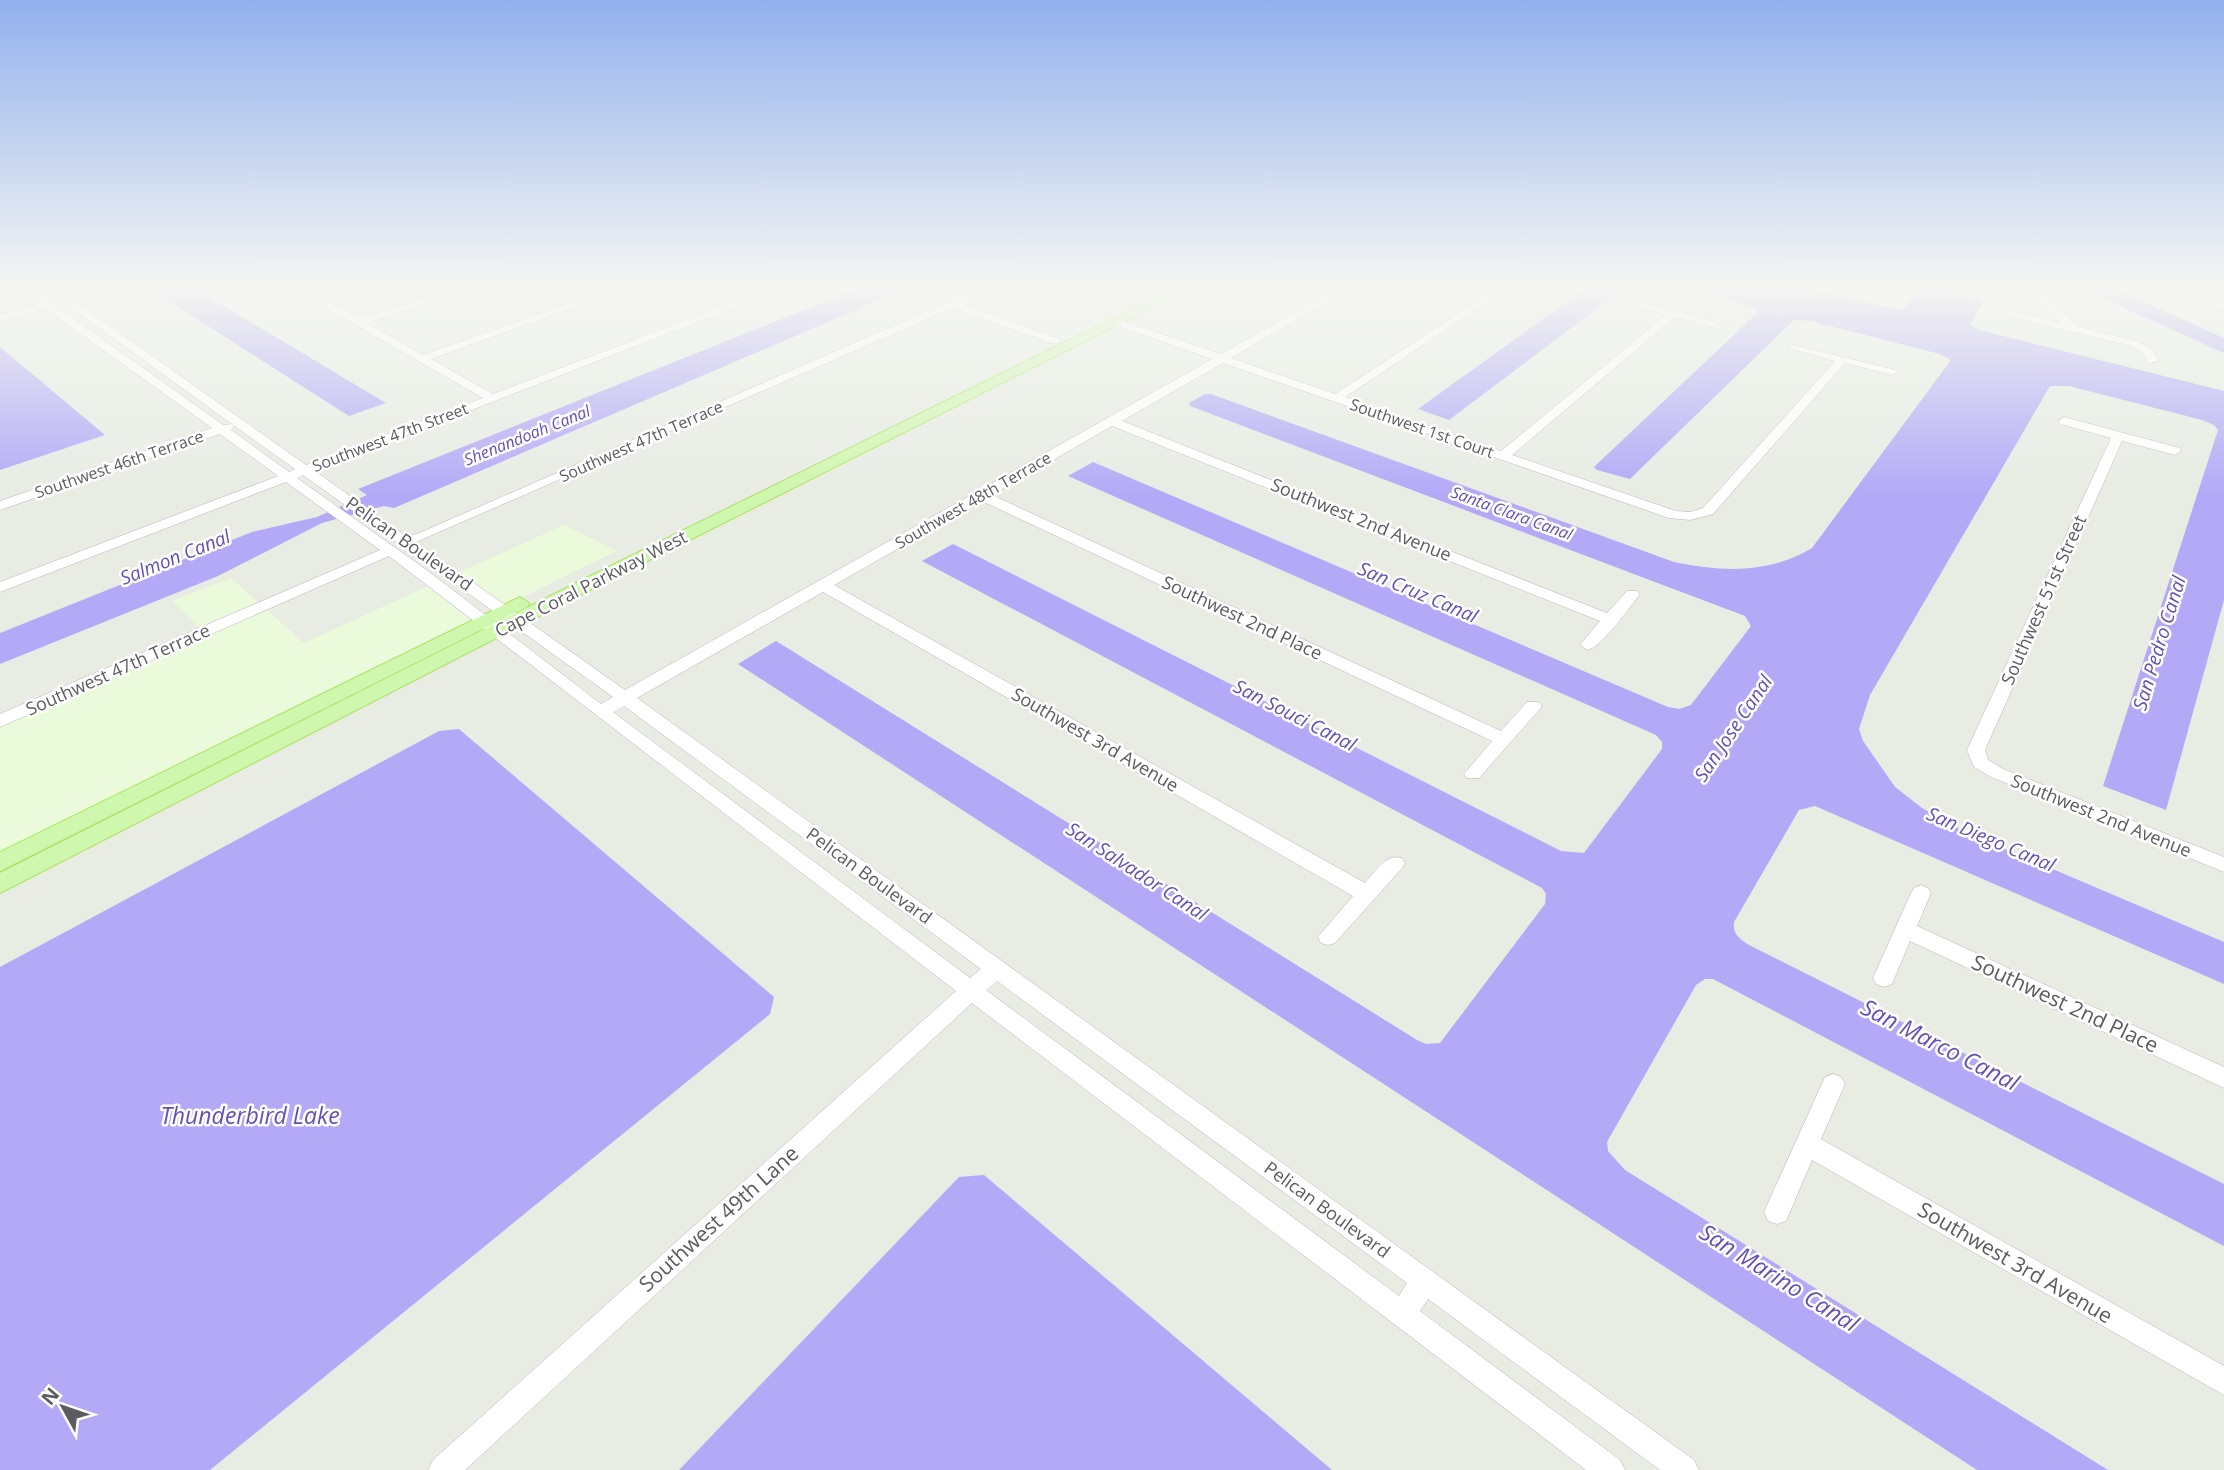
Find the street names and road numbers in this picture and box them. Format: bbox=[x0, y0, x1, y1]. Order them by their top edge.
street label: Southwest 1st Court bbox=[1347, 393, 1497, 463]
street label: Southwest 47th Terrace bbox=[556, 395, 726, 487]
street label: Southwest 47th Street bbox=[309, 397, 471, 477]
street label: Southwest 46th Terrace bbox=[32, 425, 206, 503]
street label: Southwest 48th Terrace bbox=[891, 446, 1055, 554]
street label: Southwest 2nd Avenue bbox=[1268, 472, 1455, 566]
street label: Pelican Boulevard bbox=[341, 490, 478, 596]
street label: Southwest 51st Street bbox=[1995, 511, 2091, 688]
street label: Cape Coral Parkway West bbox=[490, 524, 691, 642]
street label: Southwest 2nd Place bbox=[1158, 569, 1326, 665]
street label: Southwest 47th Terrace bbox=[22, 618, 213, 721]
street label: Southwest 3rd Avenue bbox=[1008, 682, 1183, 797]
street label: Southwest 2nd Avenue bbox=[2008, 768, 2195, 862]
street label: Pelican Boulevard bbox=[802, 821, 937, 929]
street label: Southwest 2nd Place bbox=[1967, 947, 2163, 1059]
street label: Southwest 49th Lane bbox=[633, 1139, 804, 1297]
street label: Pelican Boulevard bbox=[1260, 1155, 1395, 1263]
street label: Southwest 3rd Avenue bbox=[1913, 1195, 2118, 1329]

